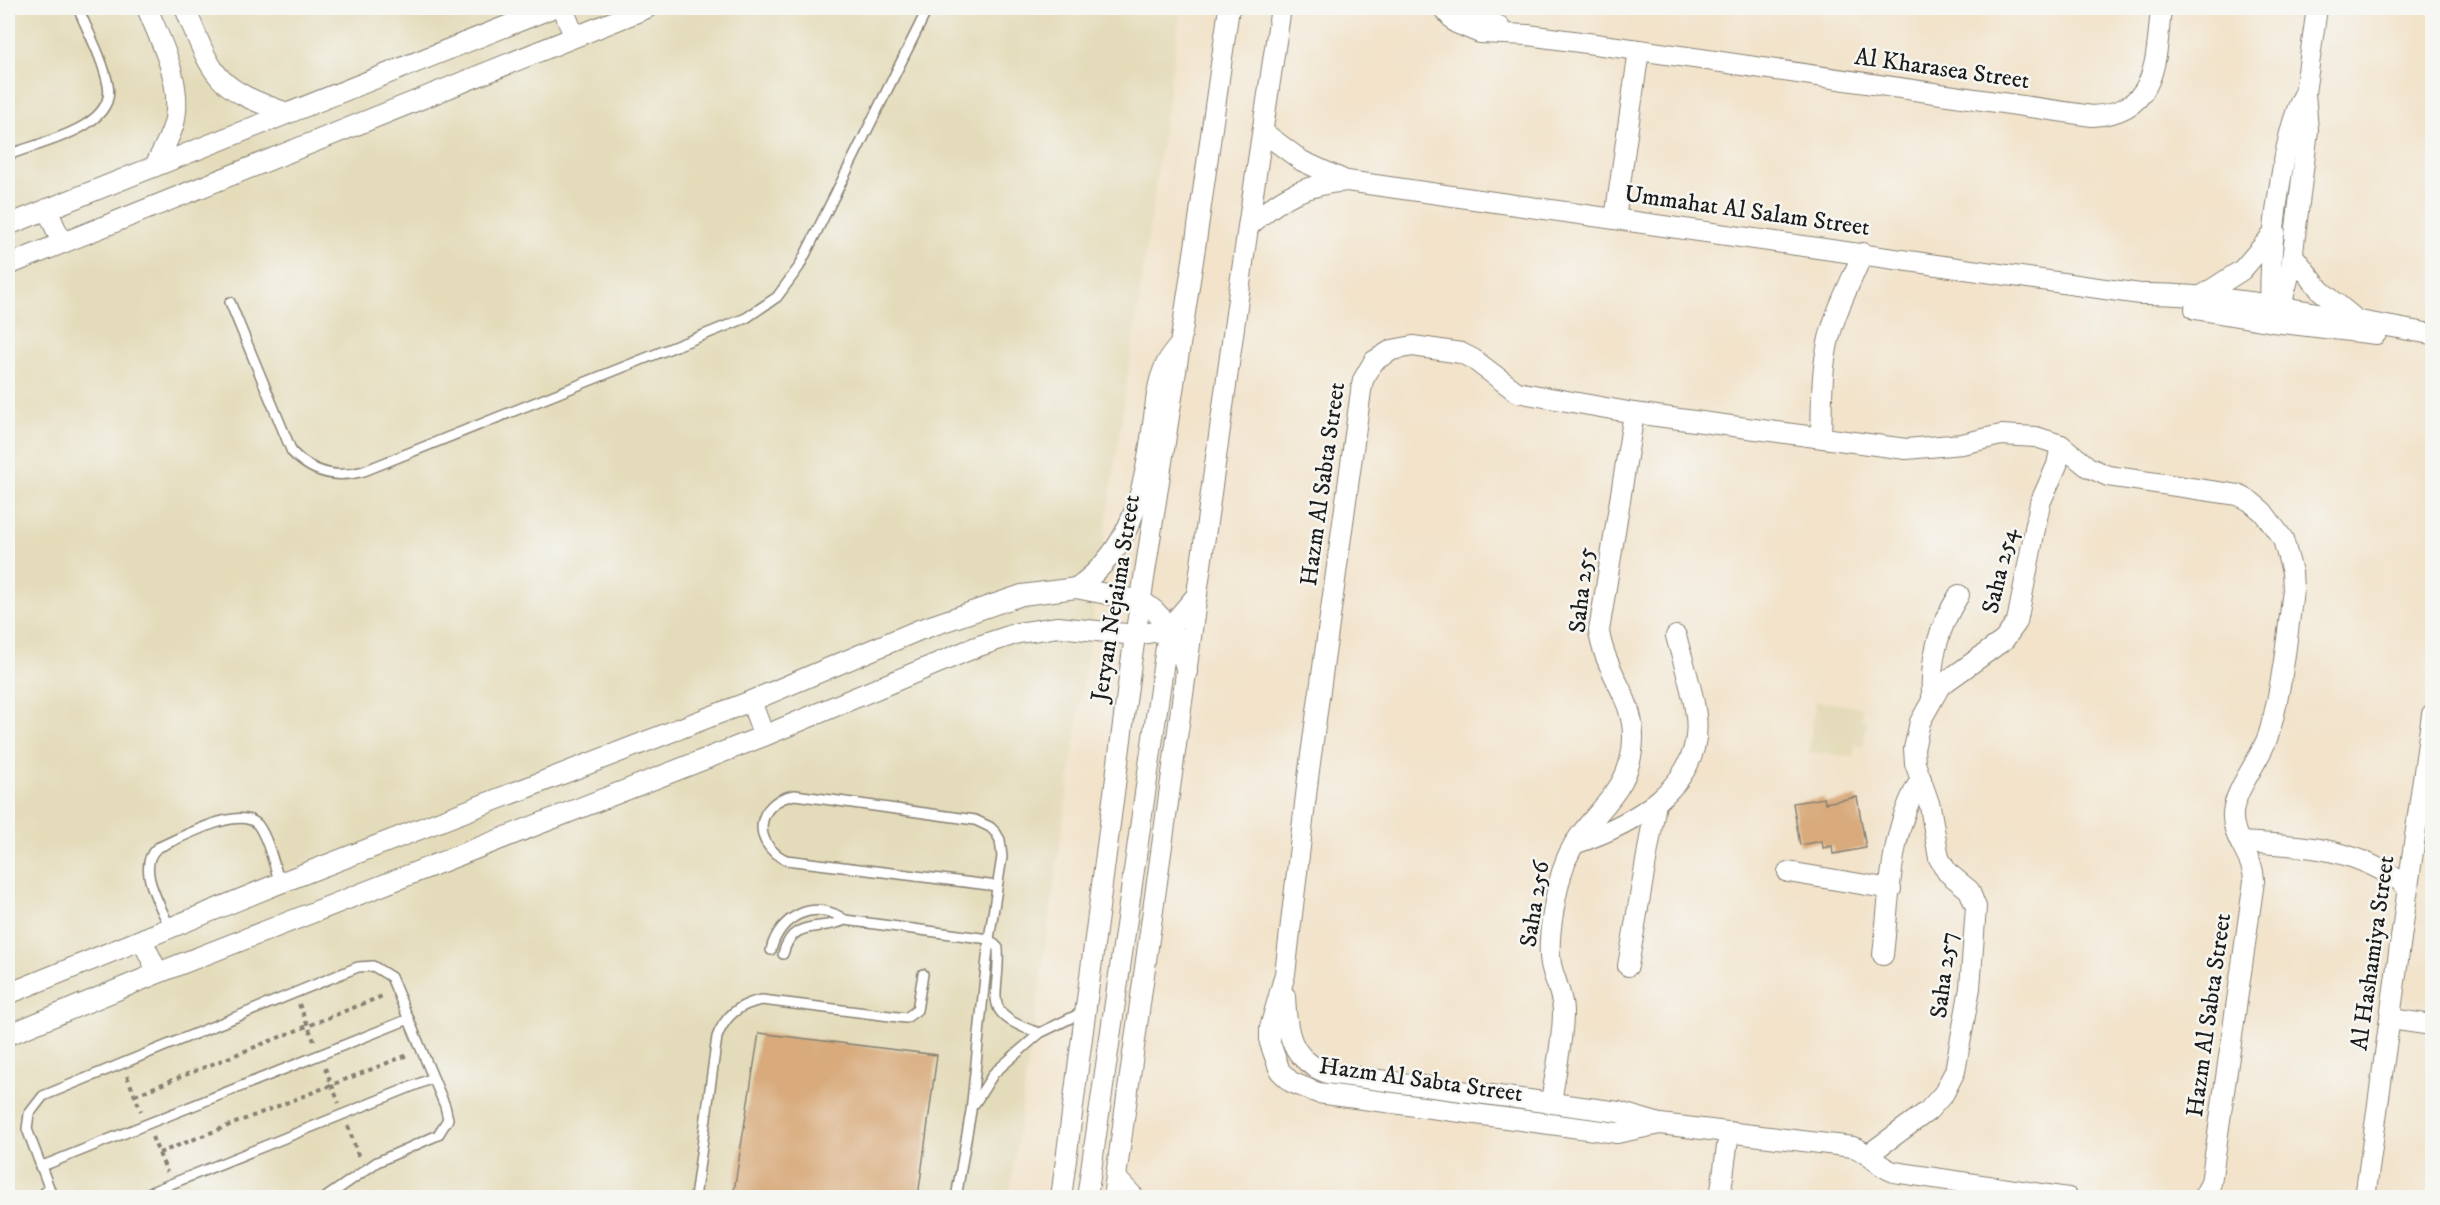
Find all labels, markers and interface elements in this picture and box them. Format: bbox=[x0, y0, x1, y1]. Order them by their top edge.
street label: Al Kharasea Street bbox=[1853, 42, 2032, 96]
street label: Ummahat Al Salam Street bbox=[1622, 179, 1872, 243]
street label: Hazm Al Sabta Street bbox=[1294, 380, 1352, 588]
street label: Jeryan Nejaima Street bbox=[1085, 492, 1147, 705]
street label: Saha 254 bbox=[1976, 524, 2025, 617]
street label: Saha 255 bbox=[1563, 545, 1601, 634]
street label: Al Hashamiya Street bbox=[2344, 853, 2402, 1052]
street label: Saha 256 bbox=[1513, 857, 1557, 949]
street label: Hazm Al Sabta Street bbox=[2180, 911, 2238, 1119]
street label: Saha 257 bbox=[1924, 930, 1964, 1020]
street label: Hazm Al Sabta Street bbox=[1317, 1051, 1525, 1109]

